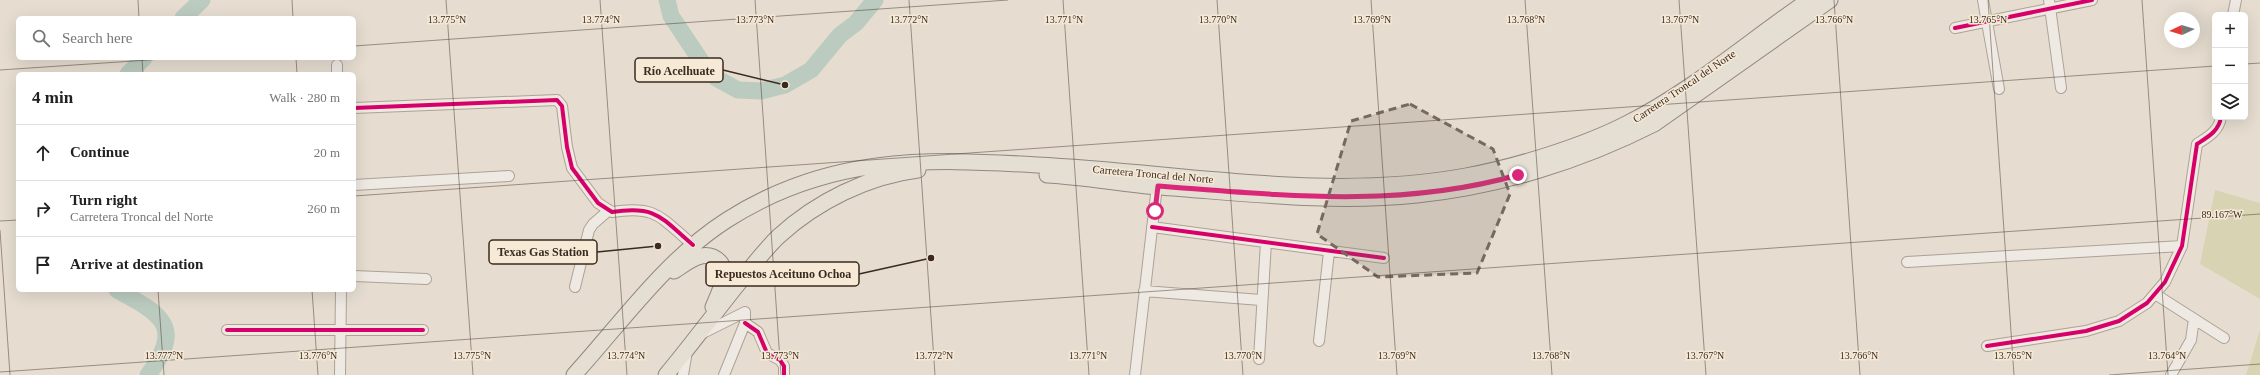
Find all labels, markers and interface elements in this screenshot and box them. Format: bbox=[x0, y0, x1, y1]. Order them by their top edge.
north arrow bbox=[2164, 12, 2200, 48]
map controls bbox=[2212, 12, 2248, 120]
button: + bbox=[2212, 12, 2248, 48]
text: 13.775°N bbox=[428, 14, 466, 25]
text: 13.774°N bbox=[582, 14, 620, 25]
text: 13.773°N bbox=[736, 14, 774, 25]
text: 13.772°N bbox=[890, 14, 928, 25]
text: 13.771°N bbox=[1045, 14, 1083, 25]
text: 13.770°N bbox=[1199, 14, 1237, 25]
text: 13.769°N bbox=[1353, 14, 1391, 25]
text: 13.768°N bbox=[1507, 14, 1545, 25]
text: 13.767°N bbox=[1661, 14, 1699, 25]
text: 13.766°N bbox=[1815, 14, 1853, 25]
text: 13.765°N bbox=[1969, 14, 2007, 25]
search box bbox=[16, 16, 356, 60]
icon: search bbox=[30, 27, 52, 49]
text: Search here bbox=[62, 30, 132, 46]
street label: Carretera Troncal del Norte bbox=[1630, 47, 1738, 125]
button: − bbox=[2212, 48, 2248, 84]
callout: Río Acelhuate bbox=[635, 58, 723, 82]
text: Río Acelhuate bbox=[643, 64, 715, 78]
button: layers bbox=[2212, 84, 2248, 120]
text: 4 min bbox=[32, 88, 73, 107]
text: Walk · 280 m bbox=[269, 90, 340, 105]
icon: ahead bbox=[32, 142, 54, 164]
text: Continue bbox=[70, 144, 129, 160]
text: 20 m bbox=[314, 145, 340, 160]
street label: Carretera Troncal del Norte bbox=[1092, 163, 1214, 185]
route end bbox=[1509, 166, 1527, 184]
text: Turn right bbox=[70, 192, 137, 208]
icon: right bbox=[32, 198, 54, 220]
text: 260 m bbox=[307, 201, 340, 216]
route start bbox=[1146, 202, 1164, 220]
text: Carretera Troncal del Norte bbox=[70, 209, 213, 224]
text: 89.167°W bbox=[2202, 209, 2243, 220]
callout: Texas Gas Station bbox=[489, 240, 597, 264]
text: Texas Gas Station bbox=[497, 245, 589, 259]
icon: arrive bbox=[32, 254, 54, 276]
text: Arrive at destination bbox=[70, 256, 203, 272]
callout: Repuestos Aceituno Ochoa bbox=[706, 262, 859, 286]
text: Repuestos Aceituno Ochoa bbox=[715, 267, 851, 281]
text: 13.777°N bbox=[145, 350, 183, 361]
text: 13.776°N bbox=[299, 350, 337, 361]
text: 13.775°N bbox=[453, 350, 491, 361]
text: 13.774°N bbox=[607, 350, 645, 361]
text: 13.773°N bbox=[761, 350, 799, 361]
text: 13.772°N bbox=[915, 350, 953, 361]
text: 13.771°N bbox=[1069, 350, 1107, 361]
text: 13.770°N bbox=[1224, 350, 1262, 361]
text: 13.769°N bbox=[1378, 350, 1416, 361]
text: 13.768°N bbox=[1532, 350, 1570, 361]
text: 13.767°N bbox=[1686, 350, 1724, 361]
text: 13.766°N bbox=[1840, 350, 1878, 361]
text: 13.765°N bbox=[1994, 350, 2032, 361]
text: 13.764°N bbox=[2148, 350, 2186, 361]

